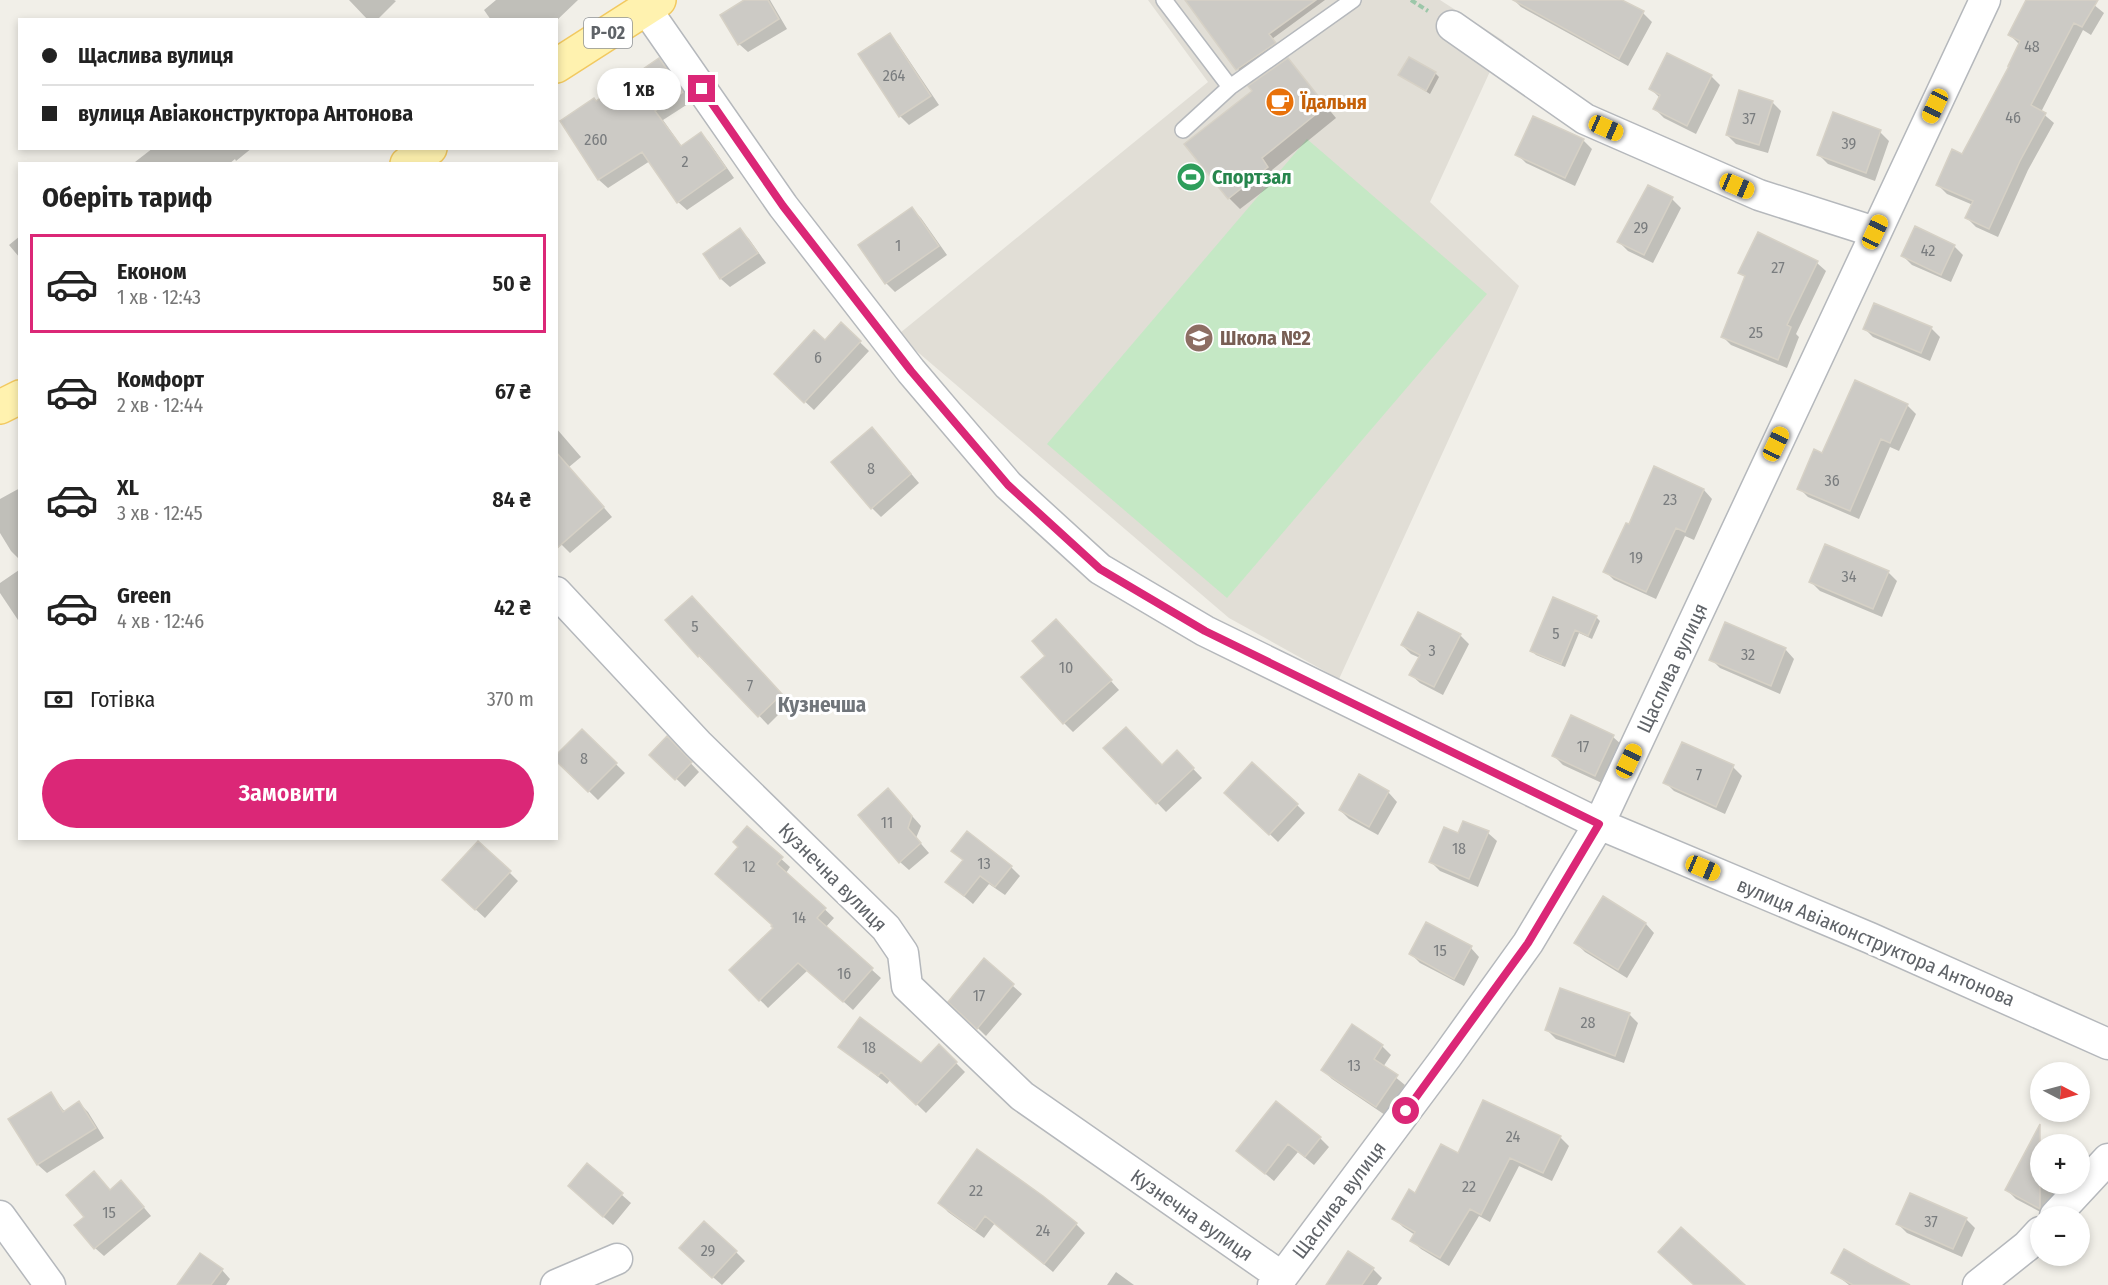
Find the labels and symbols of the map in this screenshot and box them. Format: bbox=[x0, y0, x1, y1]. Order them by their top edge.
road number: Р-02 bbox=[584, 18, 632, 48]
house number: 48 bbox=[2024, 37, 2040, 56]
house number: 264 bbox=[883, 66, 906, 85]
callout: 1 хв bbox=[597, 68, 681, 110]
route end bbox=[688, 75, 715, 102]
cafe icon: Їдальня bbox=[1264, 86, 1296, 118]
car bbox=[1919, 86, 1951, 126]
place label: Їдальня bbox=[1300, 90, 1367, 114]
house number: 46 bbox=[2005, 108, 2021, 127]
house number: 37 bbox=[1742, 109, 1756, 128]
car bbox=[1586, 112, 1626, 144]
house number: 260 bbox=[584, 130, 608, 149]
house number: 39 bbox=[1842, 134, 1857, 153]
house number: 2 bbox=[681, 152, 689, 171]
sports icon: Спортзал bbox=[1175, 161, 1207, 193]
place label: Спортзал bbox=[1212, 165, 1292, 189]
car bbox=[1717, 171, 1757, 201]
car bbox=[1859, 212, 1891, 252]
house number: 29 bbox=[1634, 218, 1649, 237]
house number: 1 bbox=[895, 236, 901, 255]
house number: 42 bbox=[1921, 241, 1935, 260]
house number: 27 bbox=[1771, 258, 1785, 277]
school or university icon: Школа №2 bbox=[1183, 322, 1215, 354]
house number: 25 bbox=[1749, 323, 1763, 342]
place label: Школа №2 bbox=[1220, 326, 1311, 350]
house number: 6 bbox=[814, 348, 822, 367]
car bbox=[1760, 424, 1792, 464]
house number: 8 bbox=[867, 459, 875, 478]
house number: 36 bbox=[1824, 471, 1840, 490]
house number: 23 bbox=[1663, 490, 1677, 509]
house number: 19 bbox=[1629, 548, 1643, 567]
house number: 34 bbox=[1842, 567, 1857, 586]
street label: Щаслива вулиця bbox=[1631, 599, 1713, 737]
house number: 5 bbox=[691, 617, 699, 636]
house number: 5 bbox=[1552, 624, 1560, 643]
house number: 3 bbox=[1428, 641, 1436, 660]
house number: 32 bbox=[1741, 645, 1755, 664]
house number: 10 bbox=[1059, 658, 1073, 677]
house number: 7 bbox=[747, 676, 754, 695]
district label: Кузнечша bbox=[778, 692, 866, 718]
house number: 17 bbox=[1577, 737, 1590, 756]
car bbox=[1613, 741, 1645, 781]
house number: 8 bbox=[580, 749, 588, 768]
house number: 7 bbox=[1696, 765, 1703, 784]
house number: 11 bbox=[881, 813, 893, 832]
street label: Кузнечна вулиця bbox=[774, 818, 892, 936]
house number: 18 bbox=[1452, 839, 1466, 858]
car bbox=[1683, 853, 1723, 883]
house number: 13 bbox=[977, 854, 991, 873]
house number: 12 bbox=[742, 857, 756, 876]
street label: вулиця Авіаконструктора Антонова bbox=[1734, 872, 2018, 1012]
house number: 14 bbox=[792, 908, 806, 927]
house number: 15 bbox=[1433, 941, 1447, 960]
house number: 16 bbox=[837, 964, 851, 983]
house number: 17 bbox=[973, 986, 986, 1005]
house number: 28 bbox=[1580, 1013, 1596, 1032]
house number: 18 bbox=[862, 1038, 876, 1057]
house number: 13 bbox=[1347, 1056, 1361, 1075]
north arrow bbox=[2030, 1062, 2090, 1122]
route start bbox=[1392, 1097, 1419, 1124]
house number: 24 bbox=[1506, 1127, 1520, 1146]
street label: Щаслива вулиця bbox=[1287, 1137, 1391, 1263]
street label: Кузнечна вулиця bbox=[1126, 1164, 1258, 1266]
house number: 22 bbox=[1462, 1177, 1476, 1196]
house number: 22 bbox=[969, 1181, 983, 1200]
house number: 15 bbox=[102, 1203, 116, 1222]
house number: 37 bbox=[1924, 1212, 1938, 1231]
house number: 24 bbox=[1036, 1221, 1050, 1240]
house number: 29 bbox=[701, 1241, 716, 1260]

